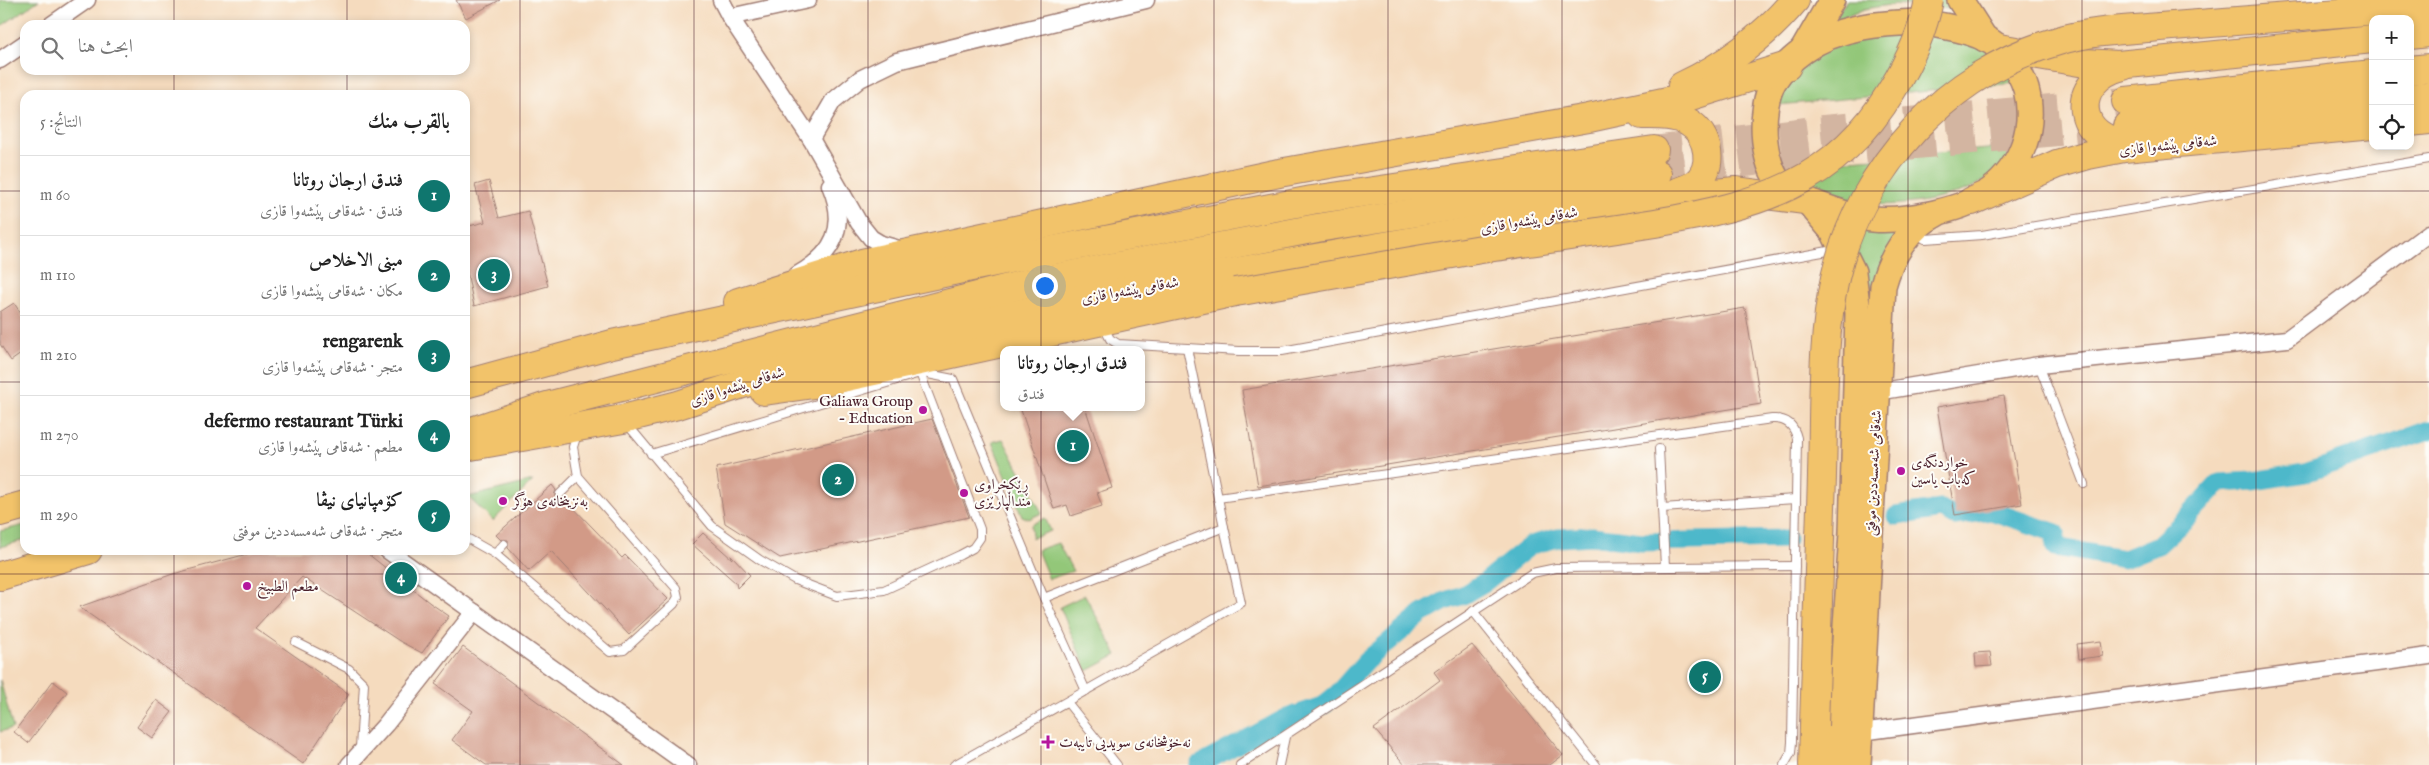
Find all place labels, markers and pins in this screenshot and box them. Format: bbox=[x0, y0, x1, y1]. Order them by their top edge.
pin: 3 bbox=[478, 256, 510, 294]
place label: Galiawa Group - Education bbox=[819, 392, 913, 428]
marker: Galiawa Group - Education bbox=[917, 404, 929, 416]
pin: 1 bbox=[1057, 427, 1089, 465]
place label: خواردنگەی کەباب یاسین bbox=[1911, 453, 1976, 489]
pin: 2 bbox=[822, 461, 854, 499]
marker: خواردنگەی کەباب یاسین bbox=[1895, 465, 1907, 477]
place label: ڕێکخراوی منداڵپارێزی bbox=[974, 475, 1031, 511]
marker: ڕێکخراوی منداڵپارێزی bbox=[958, 487, 970, 499]
place label: بەنزینخانەی هۆگر bbox=[511, 491, 588, 511]
marker: بەنزینخانەی هۆگر bbox=[497, 495, 509, 507]
pin: 4 bbox=[385, 559, 417, 597]
place label: مطعم الطبيخ bbox=[257, 577, 319, 600]
marker: مطعم الطبيخ bbox=[241, 580, 253, 592]
pin: 5 bbox=[1689, 658, 1721, 696]
place label: نەخۆشخانەی سویدیی تایبەت bbox=[1059, 733, 1191, 752]
marker: نەخۆشخانەی سویدیی تایبەت bbox=[1041, 735, 1055, 749]

